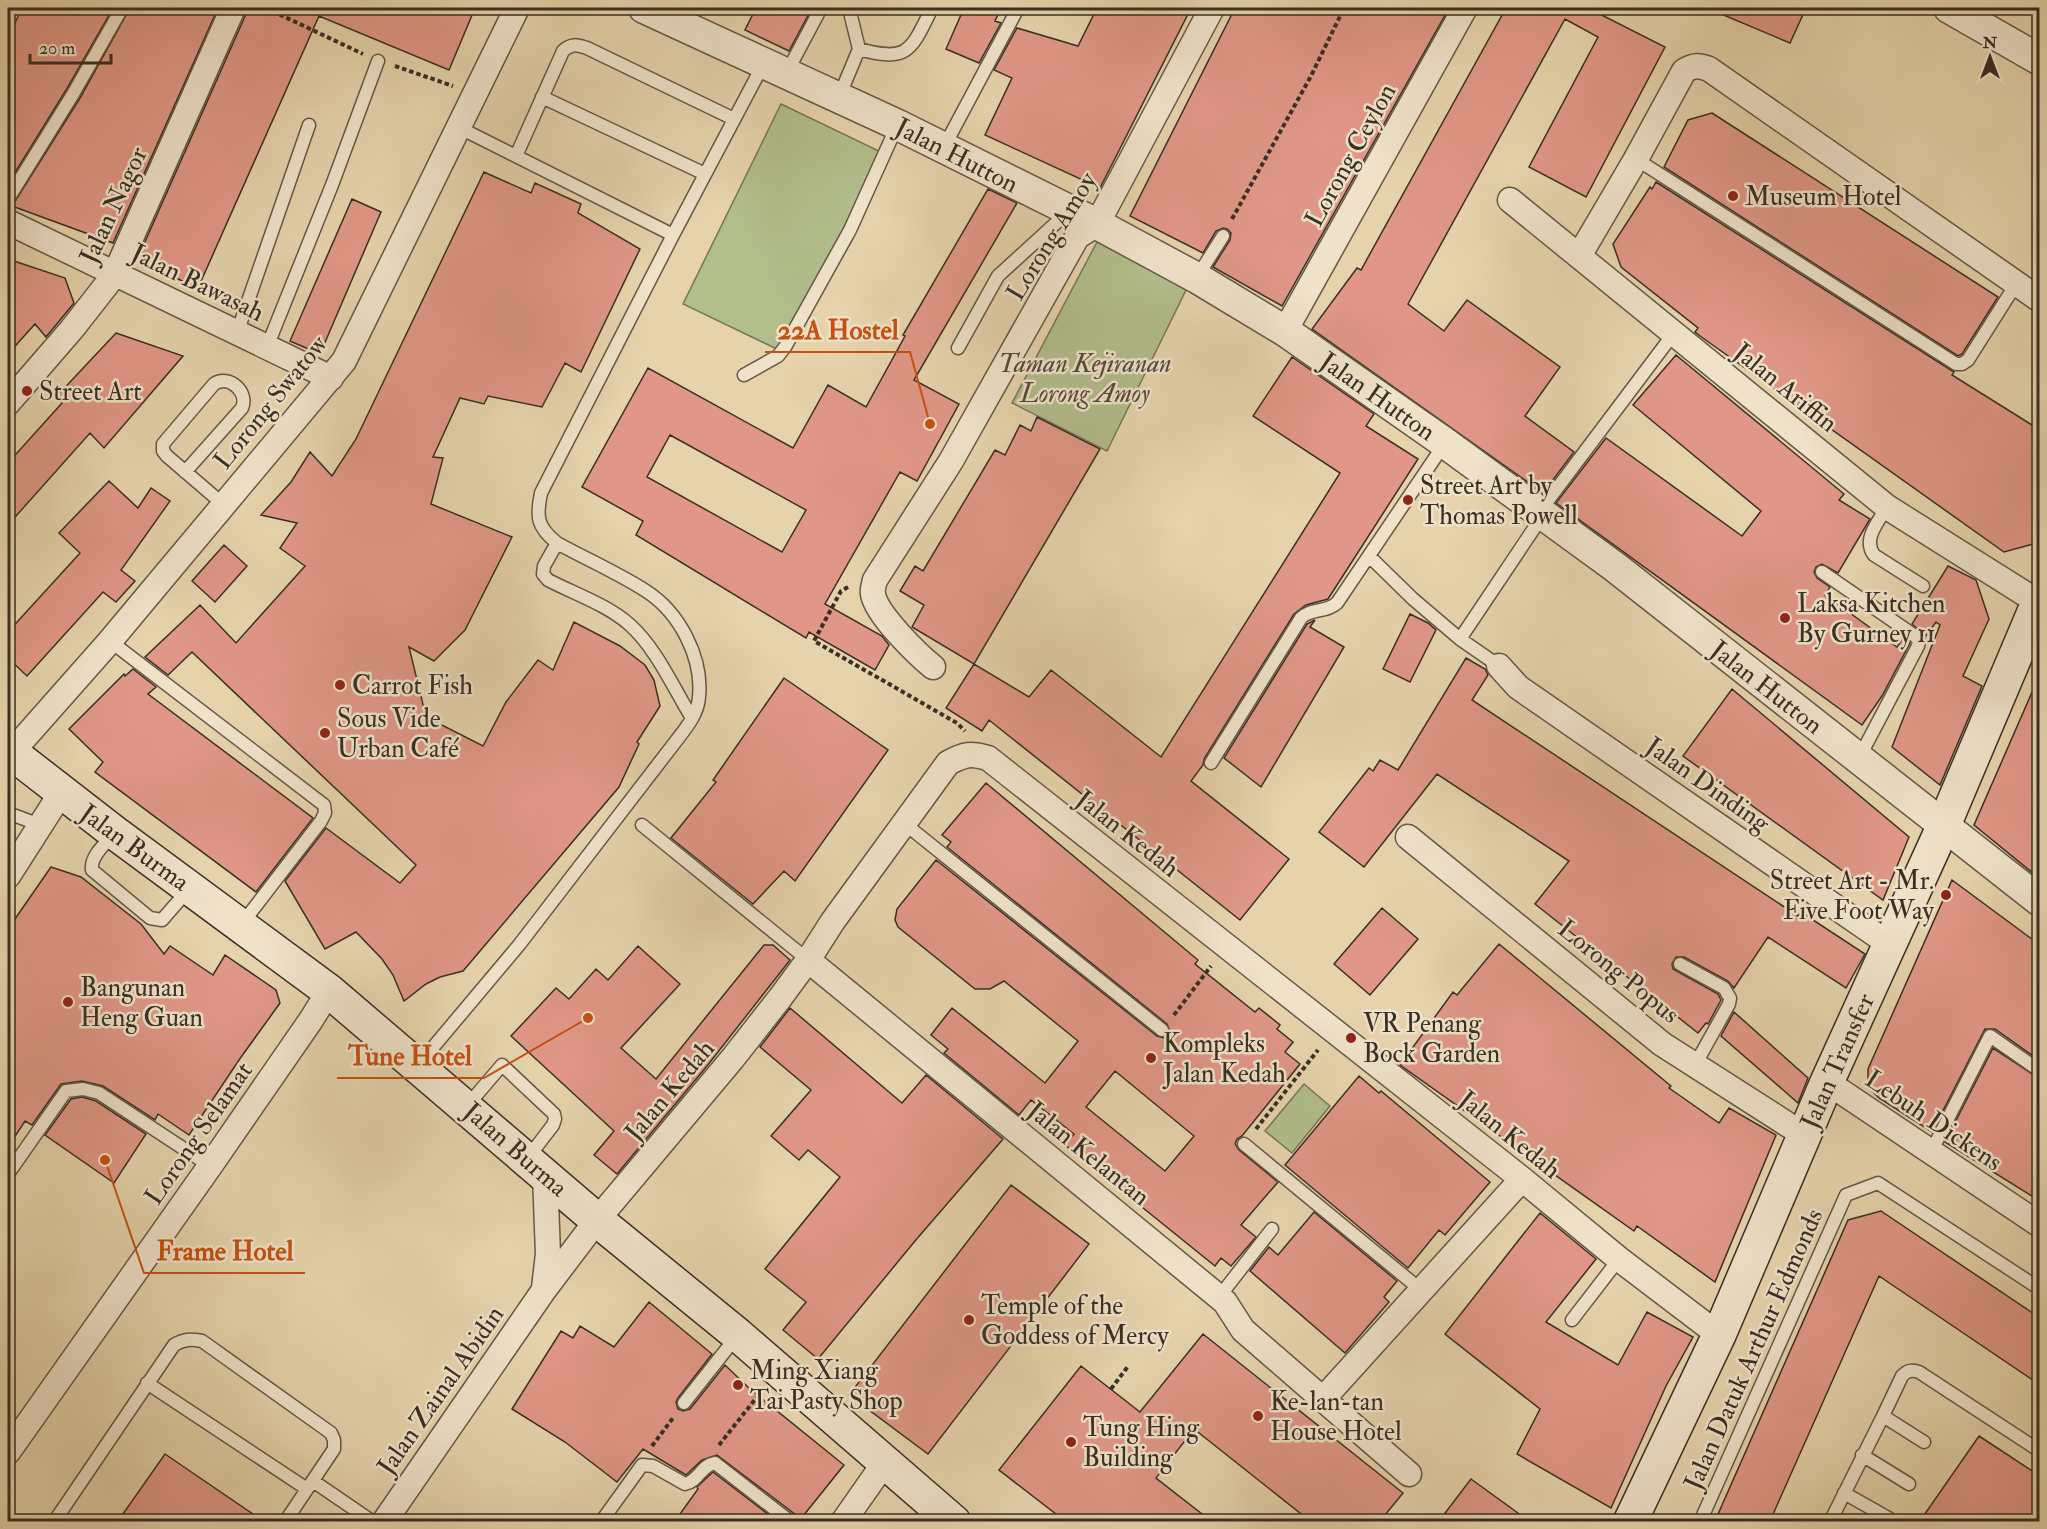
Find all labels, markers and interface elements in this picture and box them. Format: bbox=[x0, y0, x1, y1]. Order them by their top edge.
scale bar bbox=[30, 27, 111, 65]
north arrow bbox=[1960, 27, 2020, 87]
text: N bbox=[1982, 33, 1998, 53]
text: 20 m bbox=[39, 37, 75, 60]
street label: Lorong Ceylon bbox=[1298, 78, 1403, 233]
street label: Jalan Hutton bbox=[889, 111, 1024, 201]
street label: Jalan Nagor bbox=[73, 142, 155, 270]
street label: Lorong Amoy bbox=[1000, 166, 1104, 307]
place label: Museum Hotel bbox=[1745, 181, 1902, 213]
marker: Museum Hotel bbox=[1726, 189, 1740, 203]
street label: Jalan Bawasah bbox=[125, 236, 270, 329]
callout: 22A Hostel bbox=[765, 307, 910, 352]
text: 22A Hostel bbox=[777, 314, 900, 347]
street label: Lorong Swatow bbox=[207, 329, 335, 476]
street label: Jalan Ariffin bbox=[1726, 336, 1844, 439]
street label: Jalan Hutton bbox=[1313, 345, 1441, 448]
park label: Taman Kejiranan Lorong Amoy bbox=[998, 348, 1172, 410]
place label: Street Art bbox=[39, 376, 142, 408]
marker: Street Art bbox=[20, 384, 34, 398]
place label: Street Art by Thomas Powell bbox=[1420, 470, 1578, 532]
marker: Street Art by Thomas Powell bbox=[1401, 493, 1415, 507]
place label: Laksa Kitchen By Gurney 11 bbox=[1797, 588, 1946, 650]
marker: Laksa Kitchen By Gurney 11 bbox=[1778, 611, 1792, 625]
street label: Jalan Hutton bbox=[1703, 633, 1829, 742]
place label: Carrot Fish bbox=[352, 670, 473, 702]
marker: Carrot Fish bbox=[333, 678, 347, 692]
place label: Sous Vide Urban Café bbox=[337, 703, 459, 765]
marker: Sous Vide Urban Café bbox=[318, 726, 332, 740]
street label: Jalan Dinding bbox=[1638, 730, 1777, 840]
street label: Jalan Kedah bbox=[1068, 783, 1186, 884]
street label: Jalan Burma bbox=[72, 797, 196, 899]
place label: Street Art - Mr. Five Foot Way bbox=[1770, 865, 1935, 927]
marker: Street Art - Mr. Five Foot Way bbox=[1939, 888, 1953, 902]
street label: Lorong Popus bbox=[1550, 913, 1686, 1032]
place label: Bangunan Heng Guan bbox=[80, 972, 203, 1034]
street label: Jalan Transfer bbox=[1793, 988, 1882, 1135]
marker: Bangunan Heng Guan bbox=[61, 995, 75, 1009]
place label: VR Penang Bock Garden bbox=[1363, 1008, 1500, 1070]
place label: Kompleks Jalan Kedah bbox=[1162, 1028, 1286, 1090]
marker: VR Penang Bock Garden bbox=[1344, 1031, 1358, 1045]
callout: Tune Hotel bbox=[337, 1033, 484, 1078]
street label: Jalan Kedah bbox=[617, 1033, 722, 1149]
text: Tune Hotel bbox=[347, 1040, 473, 1073]
marker: Kompleks Jalan Kedah bbox=[1144, 1051, 1158, 1065]
street label: Lorong Selamat bbox=[138, 1056, 260, 1211]
street label: Lebuh Dickens bbox=[1859, 1063, 2008, 1178]
street label: Jalan Kedah bbox=[1451, 1083, 1567, 1186]
street label: Jalan Kelantan bbox=[1020, 1094, 1156, 1213]
street label: Jalan Burma bbox=[456, 1095, 574, 1204]
street label: Jalan Datuk Arthur Edmonds bbox=[1677, 1204, 1830, 1496]
callout: Frame Hotel bbox=[144, 1228, 305, 1273]
text: Frame Hotel bbox=[157, 1235, 295, 1268]
place label: Temple of the Goddess of Mercy bbox=[981, 1290, 1169, 1352]
street label: Jalan Zainal Abidin bbox=[370, 1300, 511, 1482]
marker: Temple of the Goddess of Mercy bbox=[962, 1313, 976, 1327]
place label: Ming Xiang Tai Pasty Shop bbox=[750, 1355, 903, 1418]
marker: Ming Xiang Tai Pasty Shop bbox=[731, 1378, 745, 1392]
place label: Ke-lan-tan House Hotel bbox=[1270, 1386, 1402, 1448]
marker: Ke-lan-tan House Hotel bbox=[1251, 1409, 1265, 1423]
place label: Tung Hing Building bbox=[1083, 1412, 1200, 1474]
marker: Tung Hing Building bbox=[1064, 1435, 1078, 1449]

